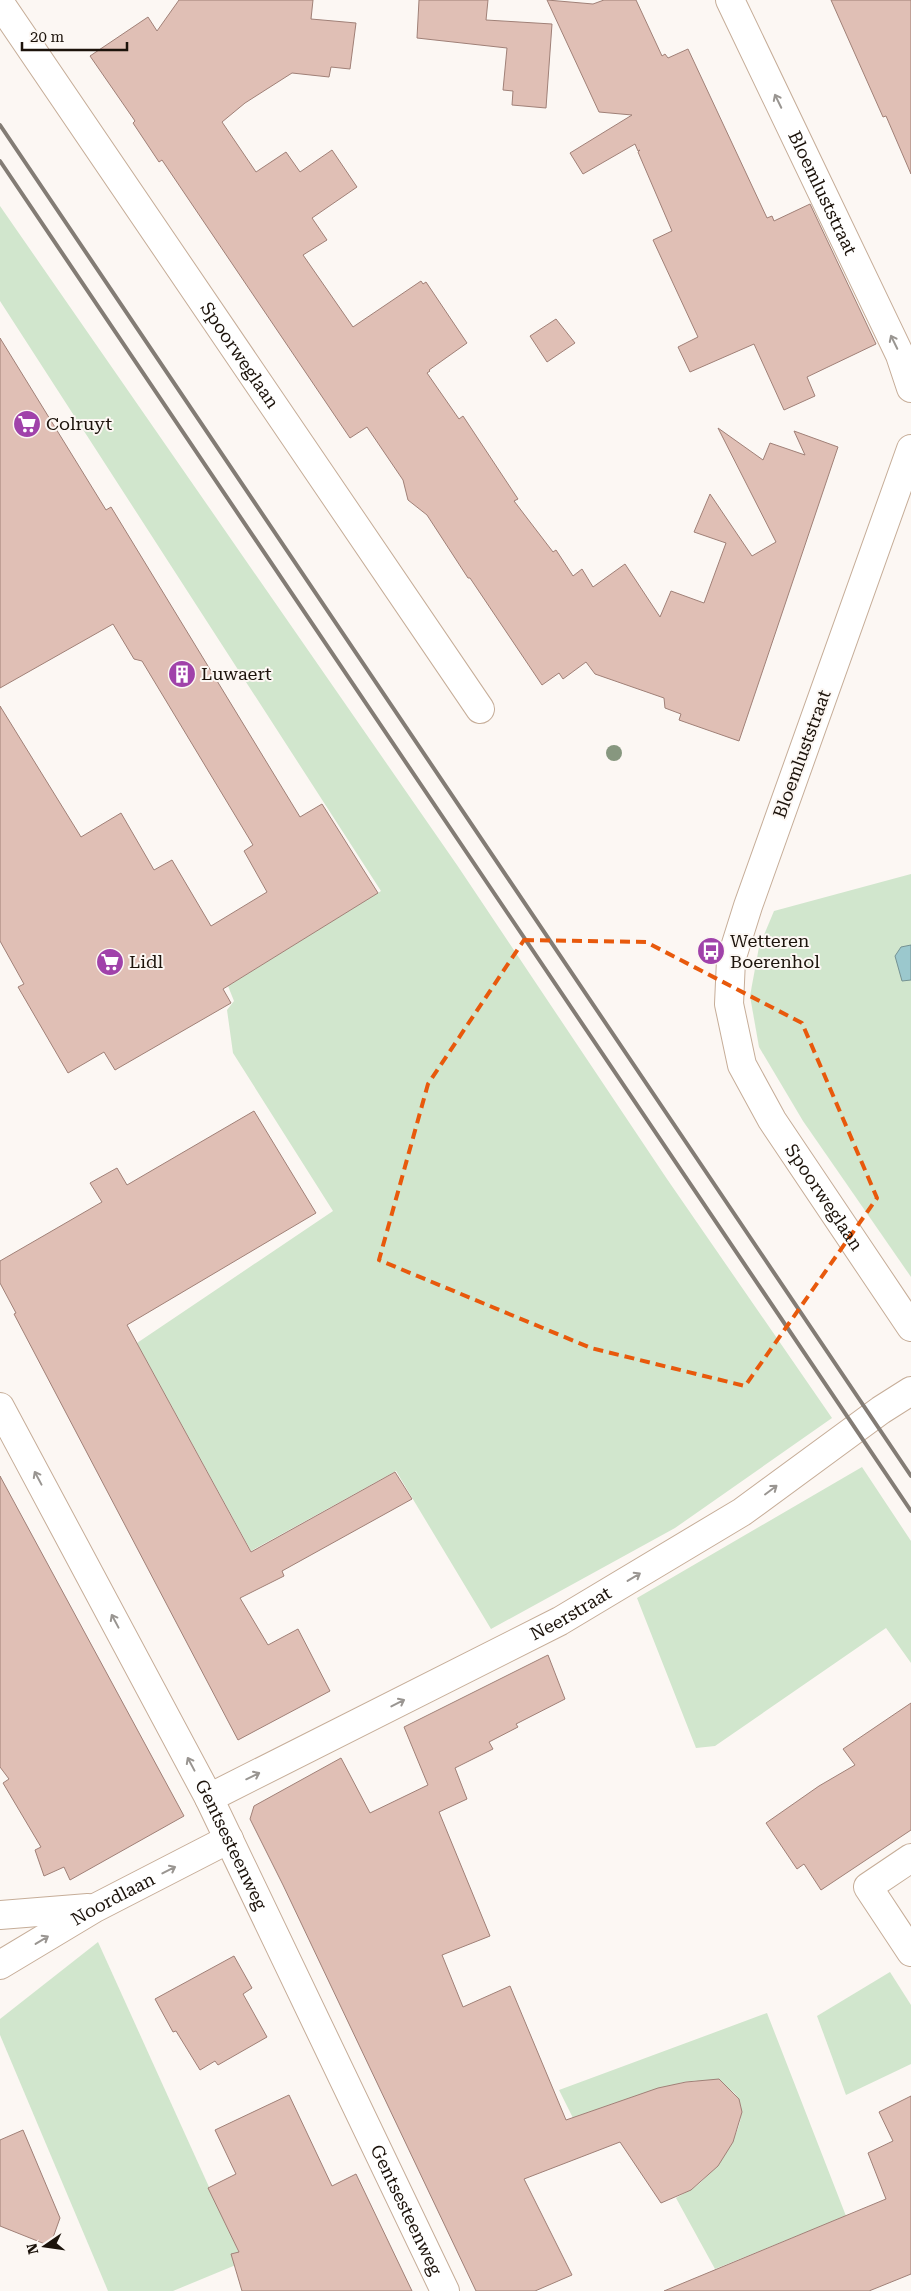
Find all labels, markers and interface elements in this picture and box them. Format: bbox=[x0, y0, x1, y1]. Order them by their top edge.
scale bar bbox=[22, 20, 128, 52]
text: 20 m bbox=[30, 28, 65, 46]
one-way arrow bbox=[773, 94, 783, 109]
street label: Bloemluststraat bbox=[784, 127, 862, 259]
street label: Spoorweglaan bbox=[196, 298, 284, 412]
one-way arrow bbox=[889, 335, 898, 350]
supermarket icon: Colruyt bbox=[12, 409, 42, 439]
place label: Colruyt bbox=[46, 413, 112, 434]
building icon: Luwaert bbox=[167, 659, 197, 689]
place label: Luwaert bbox=[201, 663, 272, 684]
street label: Bloemluststraat bbox=[769, 687, 835, 821]
place label: Wetteren Boerenhol bbox=[730, 930, 820, 972]
bus stop icon: Wetteren Boerenhol bbox=[696, 936, 726, 966]
supermarket icon: Lidl bbox=[95, 947, 125, 977]
place label: Lidl bbox=[129, 951, 163, 972]
street label: Spoorweglaan bbox=[781, 1140, 868, 1255]
one-way arrow bbox=[33, 1471, 42, 1486]
one-way arrow bbox=[764, 1485, 778, 1495]
one-way arrow bbox=[627, 1572, 641, 1582]
street label: Neerstraat bbox=[526, 1582, 615, 1644]
one-way arrow bbox=[110, 1614, 119, 1629]
one-way arrow bbox=[390, 1698, 405, 1707]
one-way arrow bbox=[186, 1758, 196, 1772]
one-way arrow bbox=[245, 1771, 260, 1780]
street label: Gentsesteenweg bbox=[191, 1776, 272, 1914]
one-way arrow bbox=[162, 1865, 177, 1875]
street label: Noordlaan bbox=[67, 1868, 159, 1930]
one-way arrow bbox=[34, 1934, 48, 1944]
street label: Gentsesteenweg bbox=[367, 2141, 447, 2279]
north arrow bbox=[20, 2221, 70, 2271]
text: N bbox=[23, 2242, 41, 2256]

